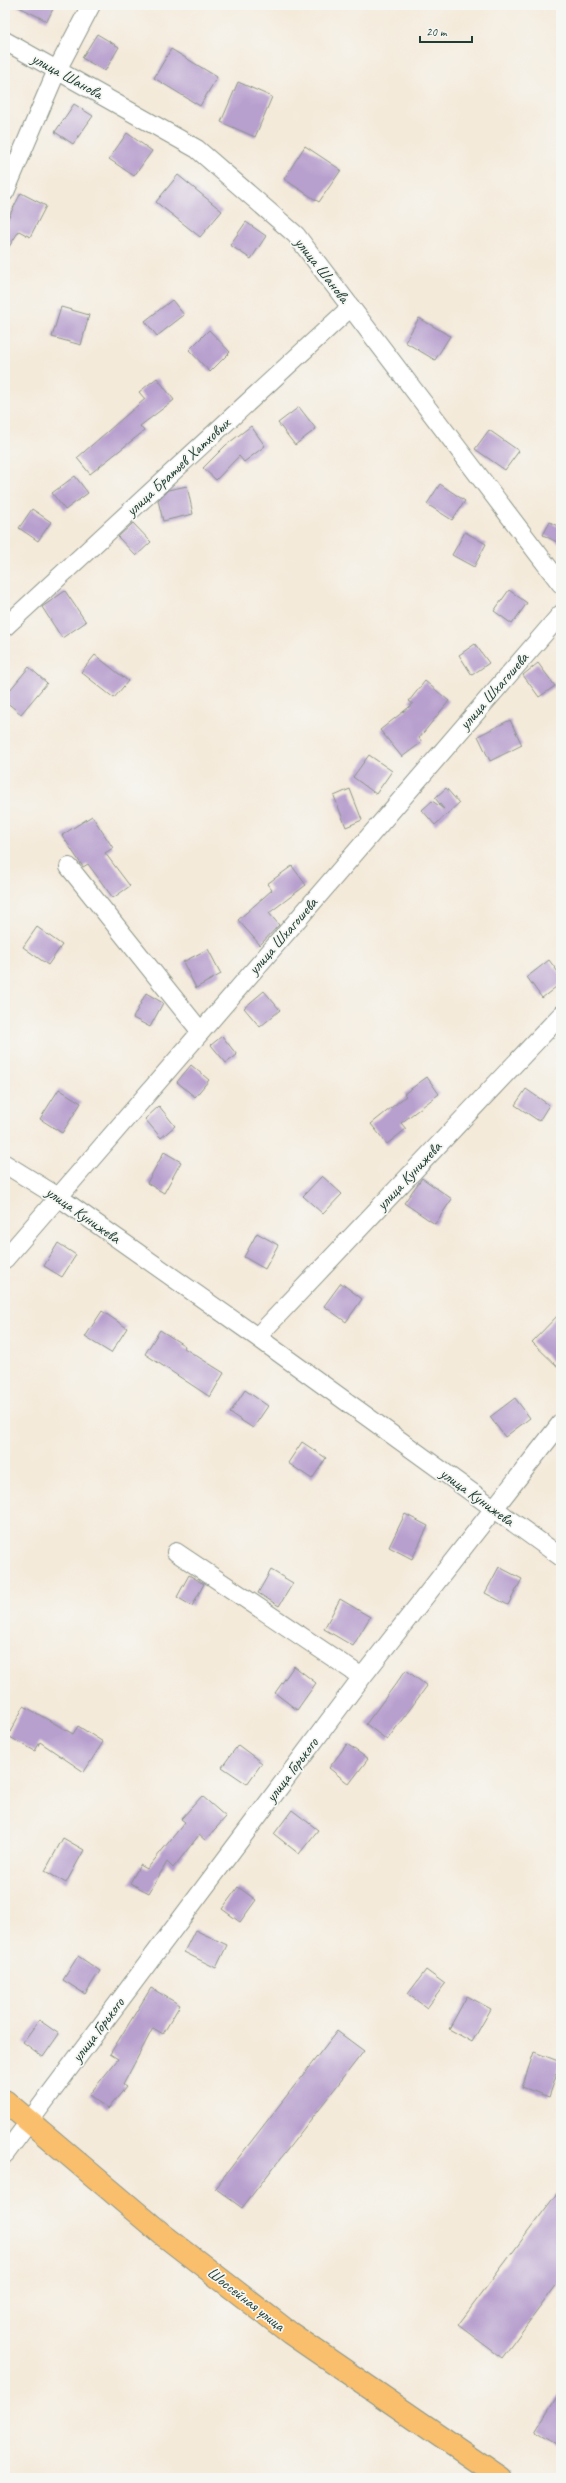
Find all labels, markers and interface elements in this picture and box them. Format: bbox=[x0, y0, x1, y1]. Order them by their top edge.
scale bar bbox=[420, 18, 472, 44]
text: 20 m bbox=[426, 24, 448, 40]
street label: улица Шанова bbox=[27, 48, 107, 104]
street label: улица Шанова bbox=[289, 232, 355, 308]
street label: улица Братьев Хатховых bbox=[121, 413, 235, 521]
street label: улица Шхагошева bbox=[454, 648, 534, 734]
street label: улица Шхагошева bbox=[243, 893, 323, 979]
street label: улица Кунижева bbox=[371, 1137, 447, 1215]
street label: улица Кунижева bbox=[41, 1181, 125, 1249]
street label: улица Кунижева bbox=[435, 1463, 519, 1531]
street label: улица Горького bbox=[261, 1733, 324, 1807]
street label: улица Горького bbox=[67, 1993, 130, 2067]
street label: Шоссейная улица bbox=[203, 2262, 290, 2337]

